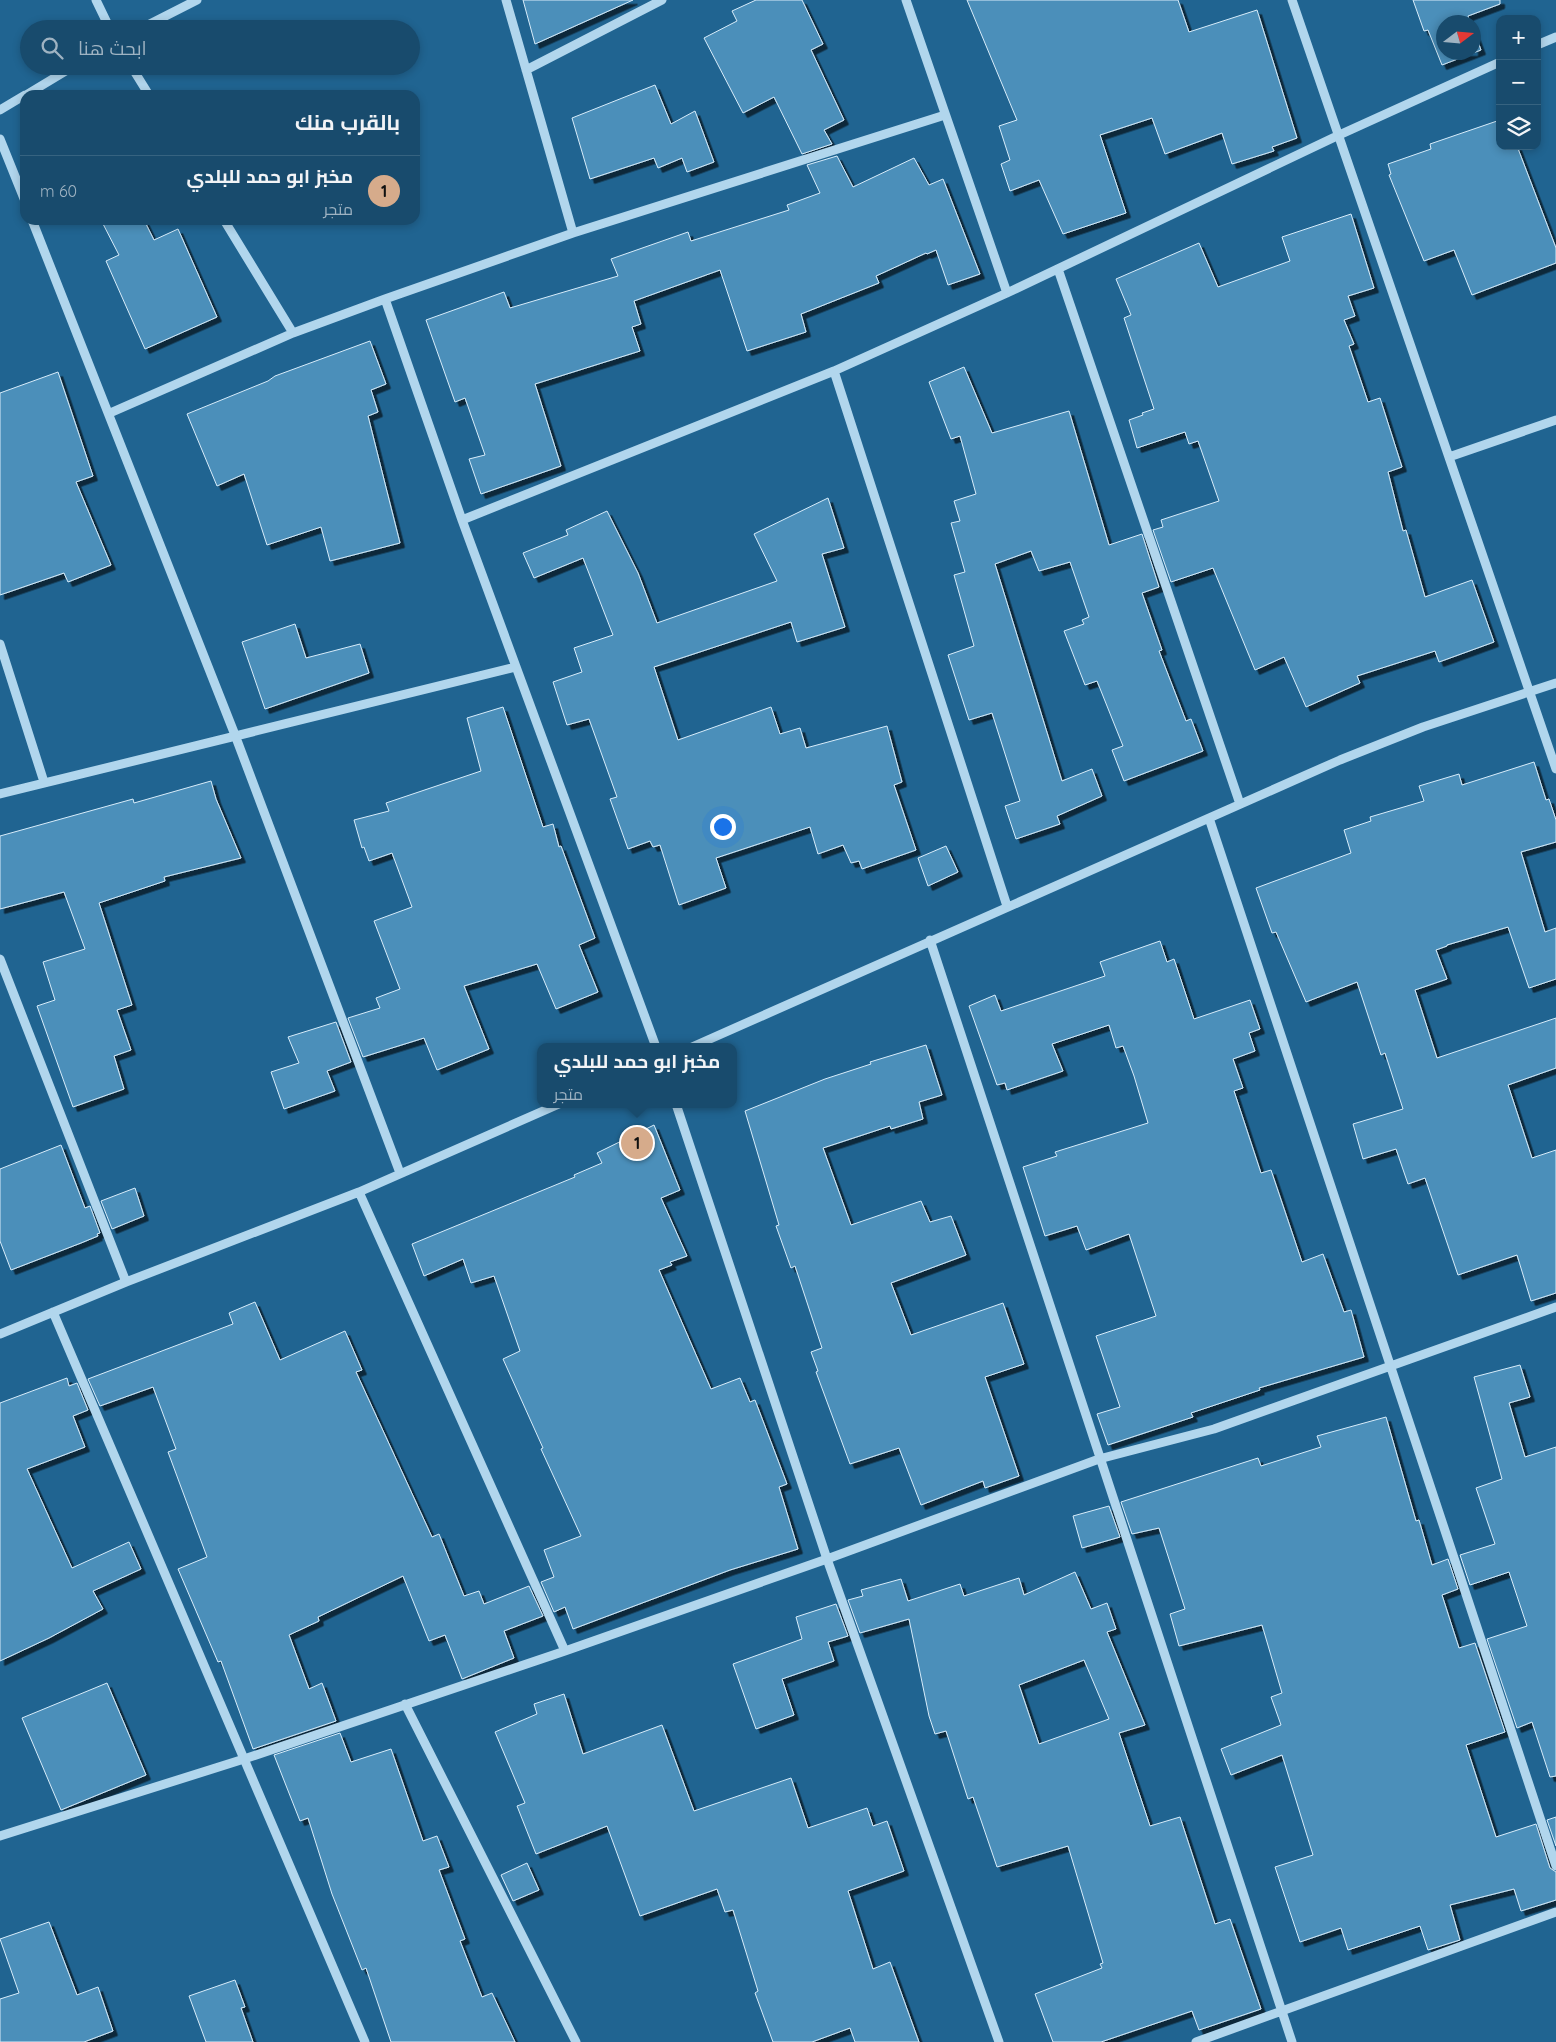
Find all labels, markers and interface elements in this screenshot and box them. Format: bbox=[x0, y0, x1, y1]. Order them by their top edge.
north arrow bbox=[1436, 15, 1481, 60]
map controls bbox=[1496, 15, 1541, 150]
button: + bbox=[1496, 15, 1541, 60]
search box bbox=[20, 20, 420, 75]
icon: search bbox=[38, 34, 66, 62]
text: ابحث هنا bbox=[78, 36, 147, 60]
button: − bbox=[1496, 60, 1541, 105]
button: layers bbox=[1496, 105, 1541, 150]
text: بالقرب منك bbox=[295, 109, 400, 135]
text: مخبز ابو حمد للبلدي bbox=[186, 164, 353, 188]
text: 60 m bbox=[40, 181, 77, 201]
text: 1 bbox=[381, 181, 387, 201]
text: متجر bbox=[324, 199, 353, 219]
your location bbox=[710, 814, 736, 840]
popup bbox=[537, 1043, 737, 1108]
text: مخبز ابو حمد للبلدي bbox=[554, 1049, 720, 1073]
text: متجر bbox=[554, 1084, 583, 1104]
pin: 1 bbox=[621, 1124, 653, 1162]

